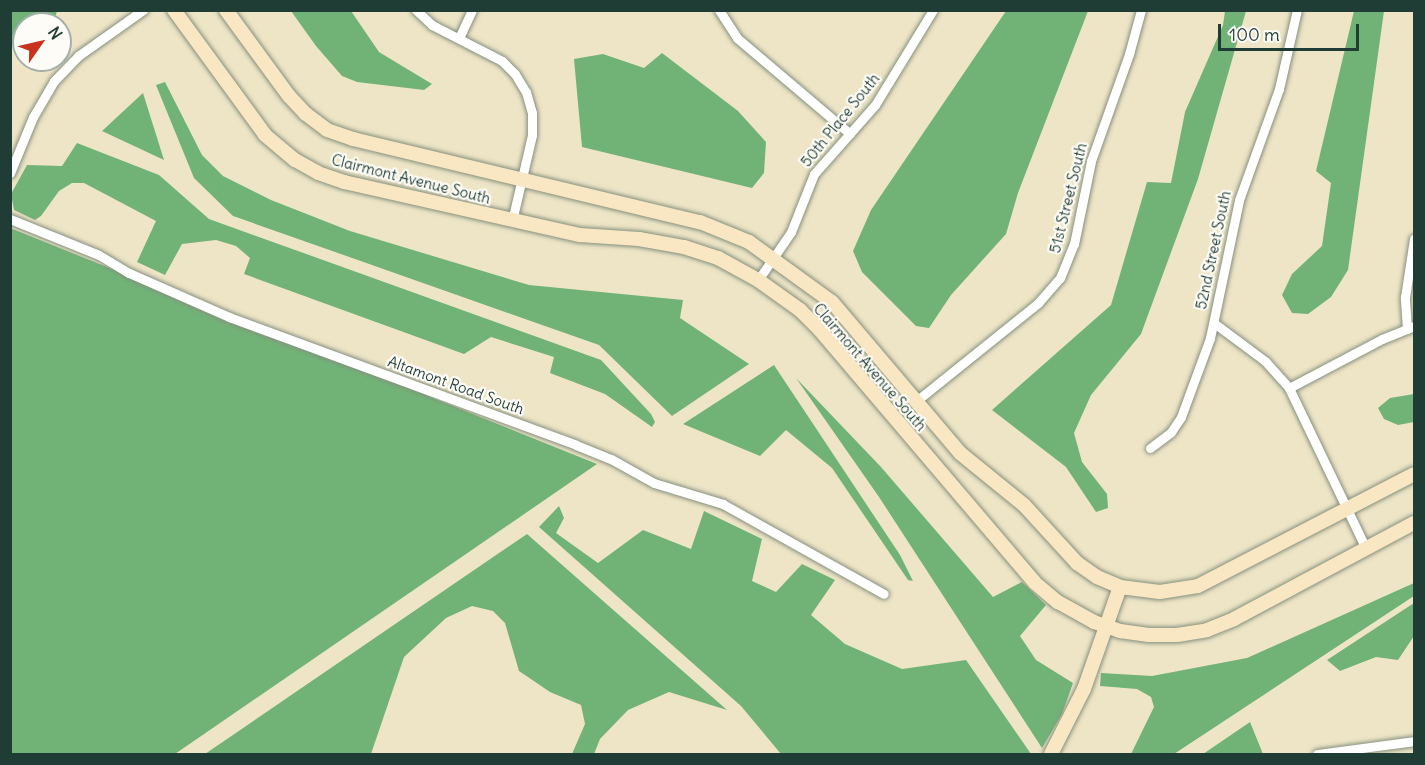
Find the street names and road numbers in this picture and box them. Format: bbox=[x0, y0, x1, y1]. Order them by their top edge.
street label: 50th Place South bbox=[797, 70, 883, 170]
street label: 51st Street South bbox=[1046, 141, 1090, 255]
street label: Clairmont Avenue South bbox=[330, 151, 492, 207]
street label: 52nd Street South bbox=[1192, 189, 1234, 311]
street label: Clairmont Avenue South bbox=[810, 300, 930, 434]
street label: Altamont Road South bbox=[386, 352, 526, 418]

